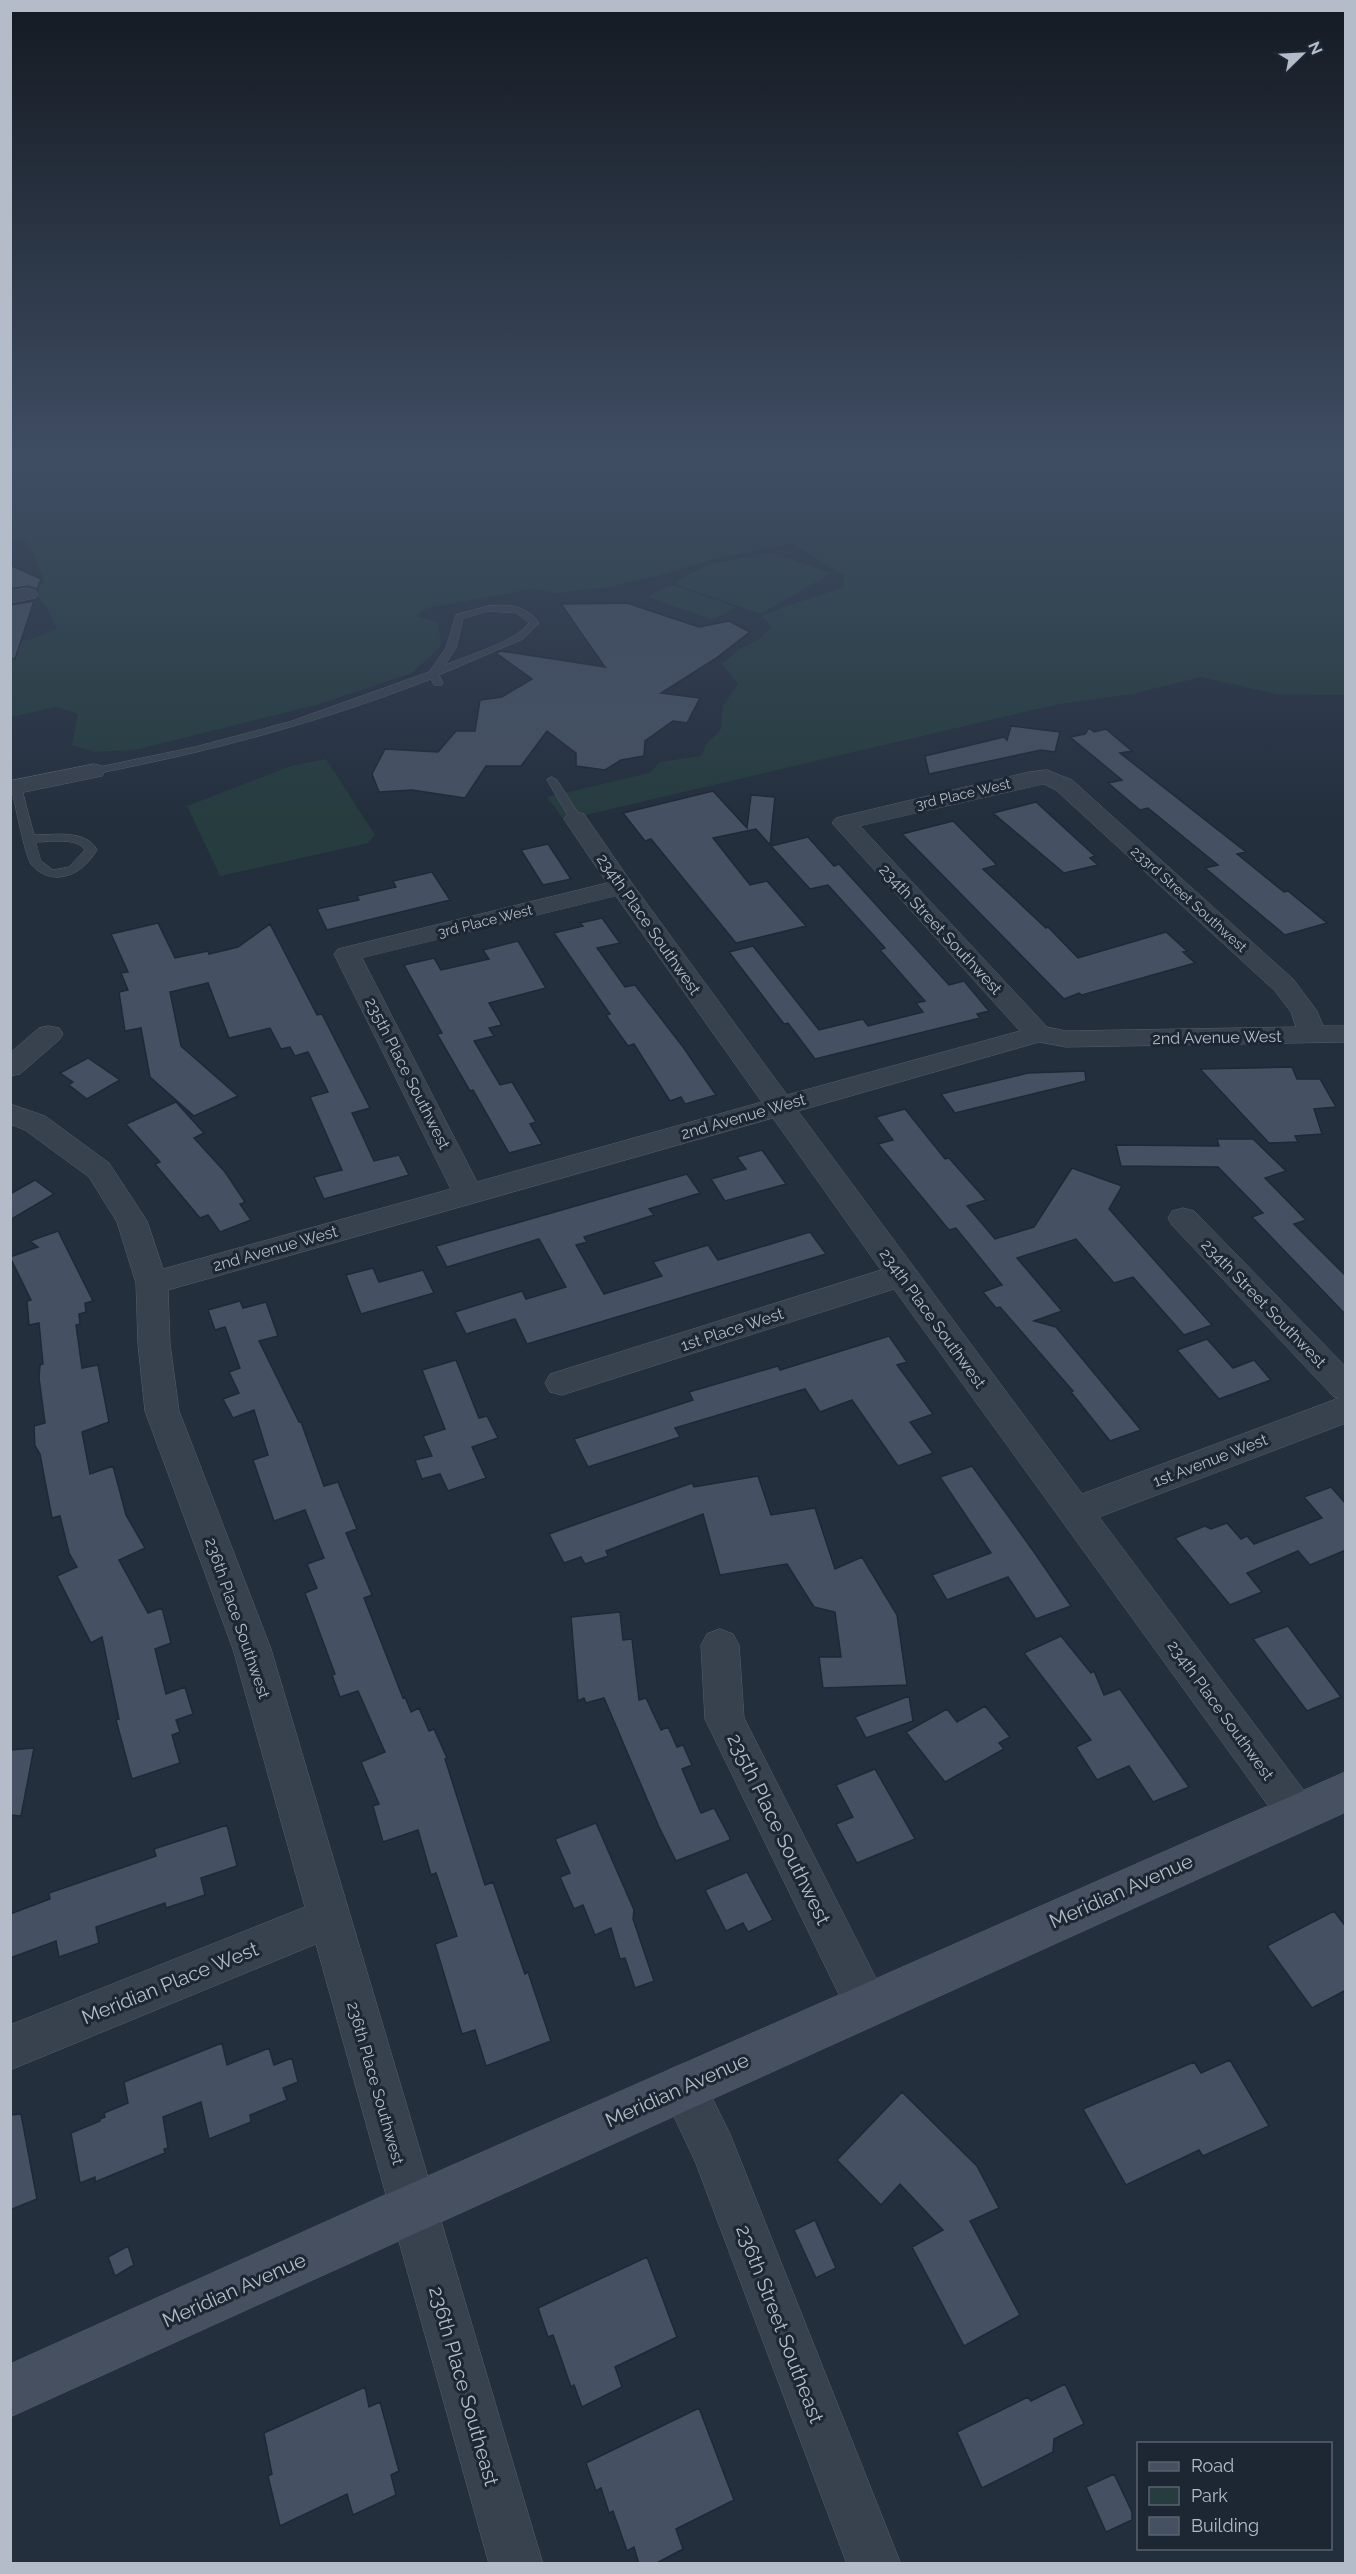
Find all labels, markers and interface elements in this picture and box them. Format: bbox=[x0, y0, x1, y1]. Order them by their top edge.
north arrow bbox=[1272, 24, 1332, 84]
text: N bbox=[1304, 39, 1326, 58]
street label: 3rd Place West bbox=[914, 775, 1012, 813]
street label: 233rd Street Southwest bbox=[1128, 843, 1250, 955]
street label: 234th Place Southwest bbox=[593, 850, 705, 999]
street label: 234th Street Southwest bbox=[875, 860, 1006, 999]
street label: 3rd Place West bbox=[436, 901, 534, 940]
street label: 235th Place Southwest bbox=[361, 994, 454, 1153]
street label: 2nd Avenue West bbox=[1152, 1027, 1282, 1048]
street label: 2nd Avenue West bbox=[679, 1089, 808, 1143]
street label: 2nd Avenue West bbox=[211, 1221, 340, 1275]
street label: 234th Street Southwest bbox=[1197, 1235, 1330, 1372]
street label: 234th Place Southwest bbox=[876, 1245, 990, 1392]
street label: 1st Place West bbox=[678, 1304, 786, 1355]
street label: 1st Avenue West bbox=[1150, 1430, 1271, 1491]
street label: 236th Place Southwest bbox=[201, 1535, 274, 1702]
street label: 234th Place Southwest bbox=[1164, 1637, 1278, 1784]
street label: 235th Place Southwest bbox=[722, 1729, 836, 1929]
street label: Meridian Avenue bbox=[1046, 1849, 1197, 1933]
street label: Meridian Place West bbox=[78, 1936, 262, 2029]
street label: 236th Place Southwest bbox=[343, 1999, 408, 2168]
street label: Meridian Avenue bbox=[602, 2048, 753, 2132]
street label: 236th Street Southeast bbox=[731, 2221, 829, 2427]
street label: Meridian Avenue bbox=[159, 2248, 310, 2332]
street label: 236th Place Southeast bbox=[424, 2283, 504, 2489]
legend bbox=[1137, 2442, 1332, 2550]
text: Road bbox=[1191, 2455, 1234, 2476]
text: Park bbox=[1191, 2485, 1228, 2506]
text: Building bbox=[1191, 2515, 1259, 2536]

